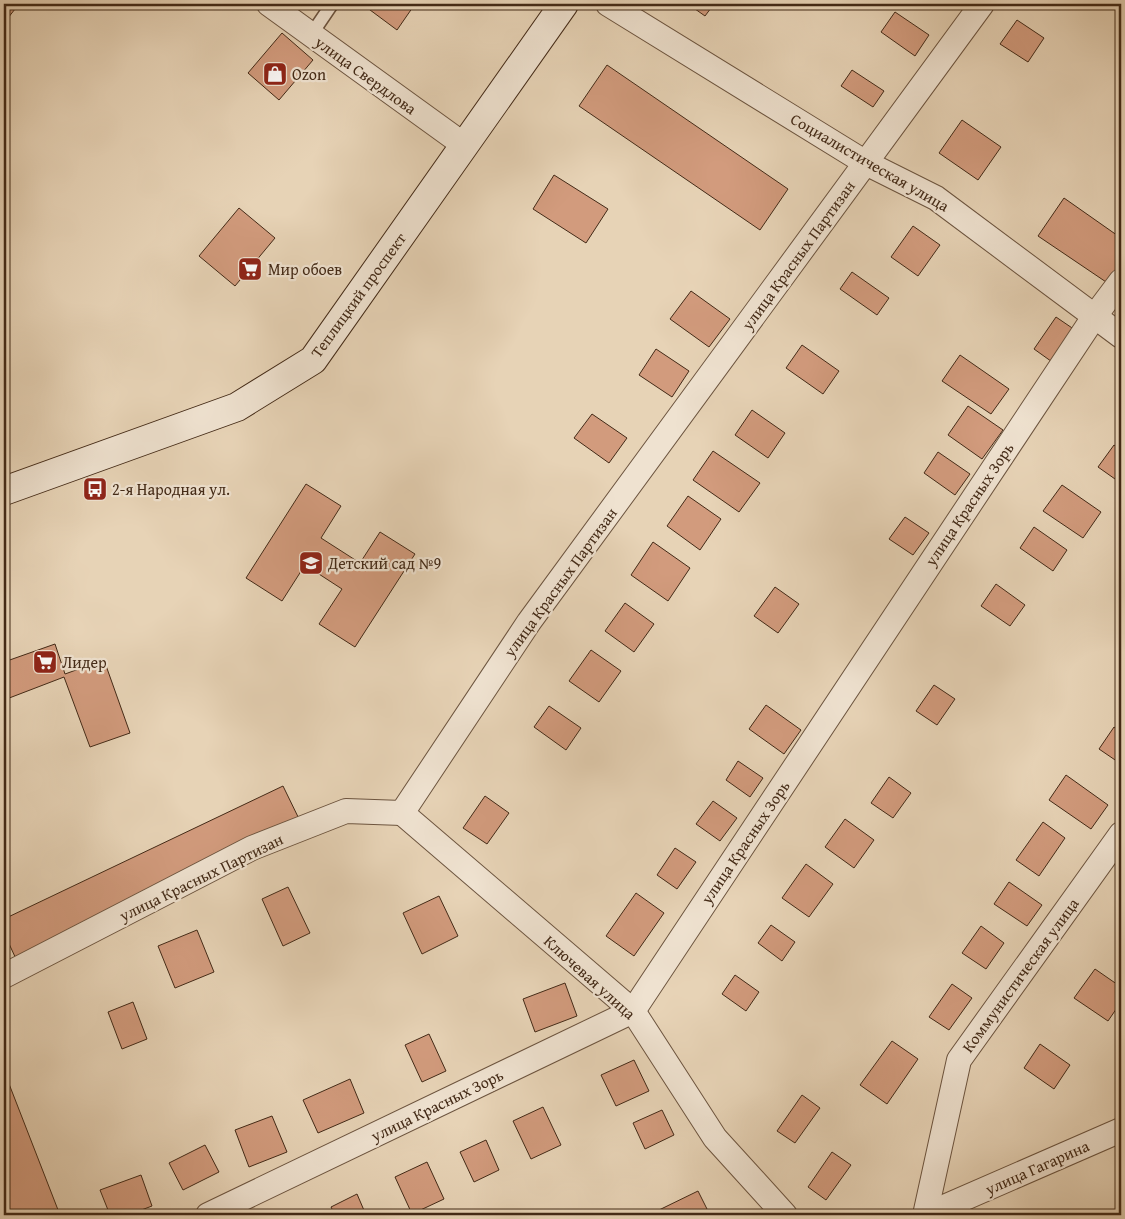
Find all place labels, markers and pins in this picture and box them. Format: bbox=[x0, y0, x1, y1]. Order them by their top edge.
shop icon: Ozon bbox=[262, 61, 288, 87]
place label: Ozon bbox=[292, 62, 326, 86]
supermarket icon: Мир обоев bbox=[237, 256, 263, 282]
place label: Мир обоев bbox=[268, 257, 342, 281]
bus stop icon: 2-я Народная ул. bbox=[82, 476, 108, 502]
place label: 2-я Народная ул. bbox=[112, 477, 230, 501]
school or university icon: Детский сад №9 bbox=[298, 550, 324, 576]
place label: Детский сад №9 bbox=[327, 551, 442, 575]
supermarket icon: Лидер bbox=[32, 649, 58, 675]
place label: Лидер bbox=[62, 650, 107, 674]

